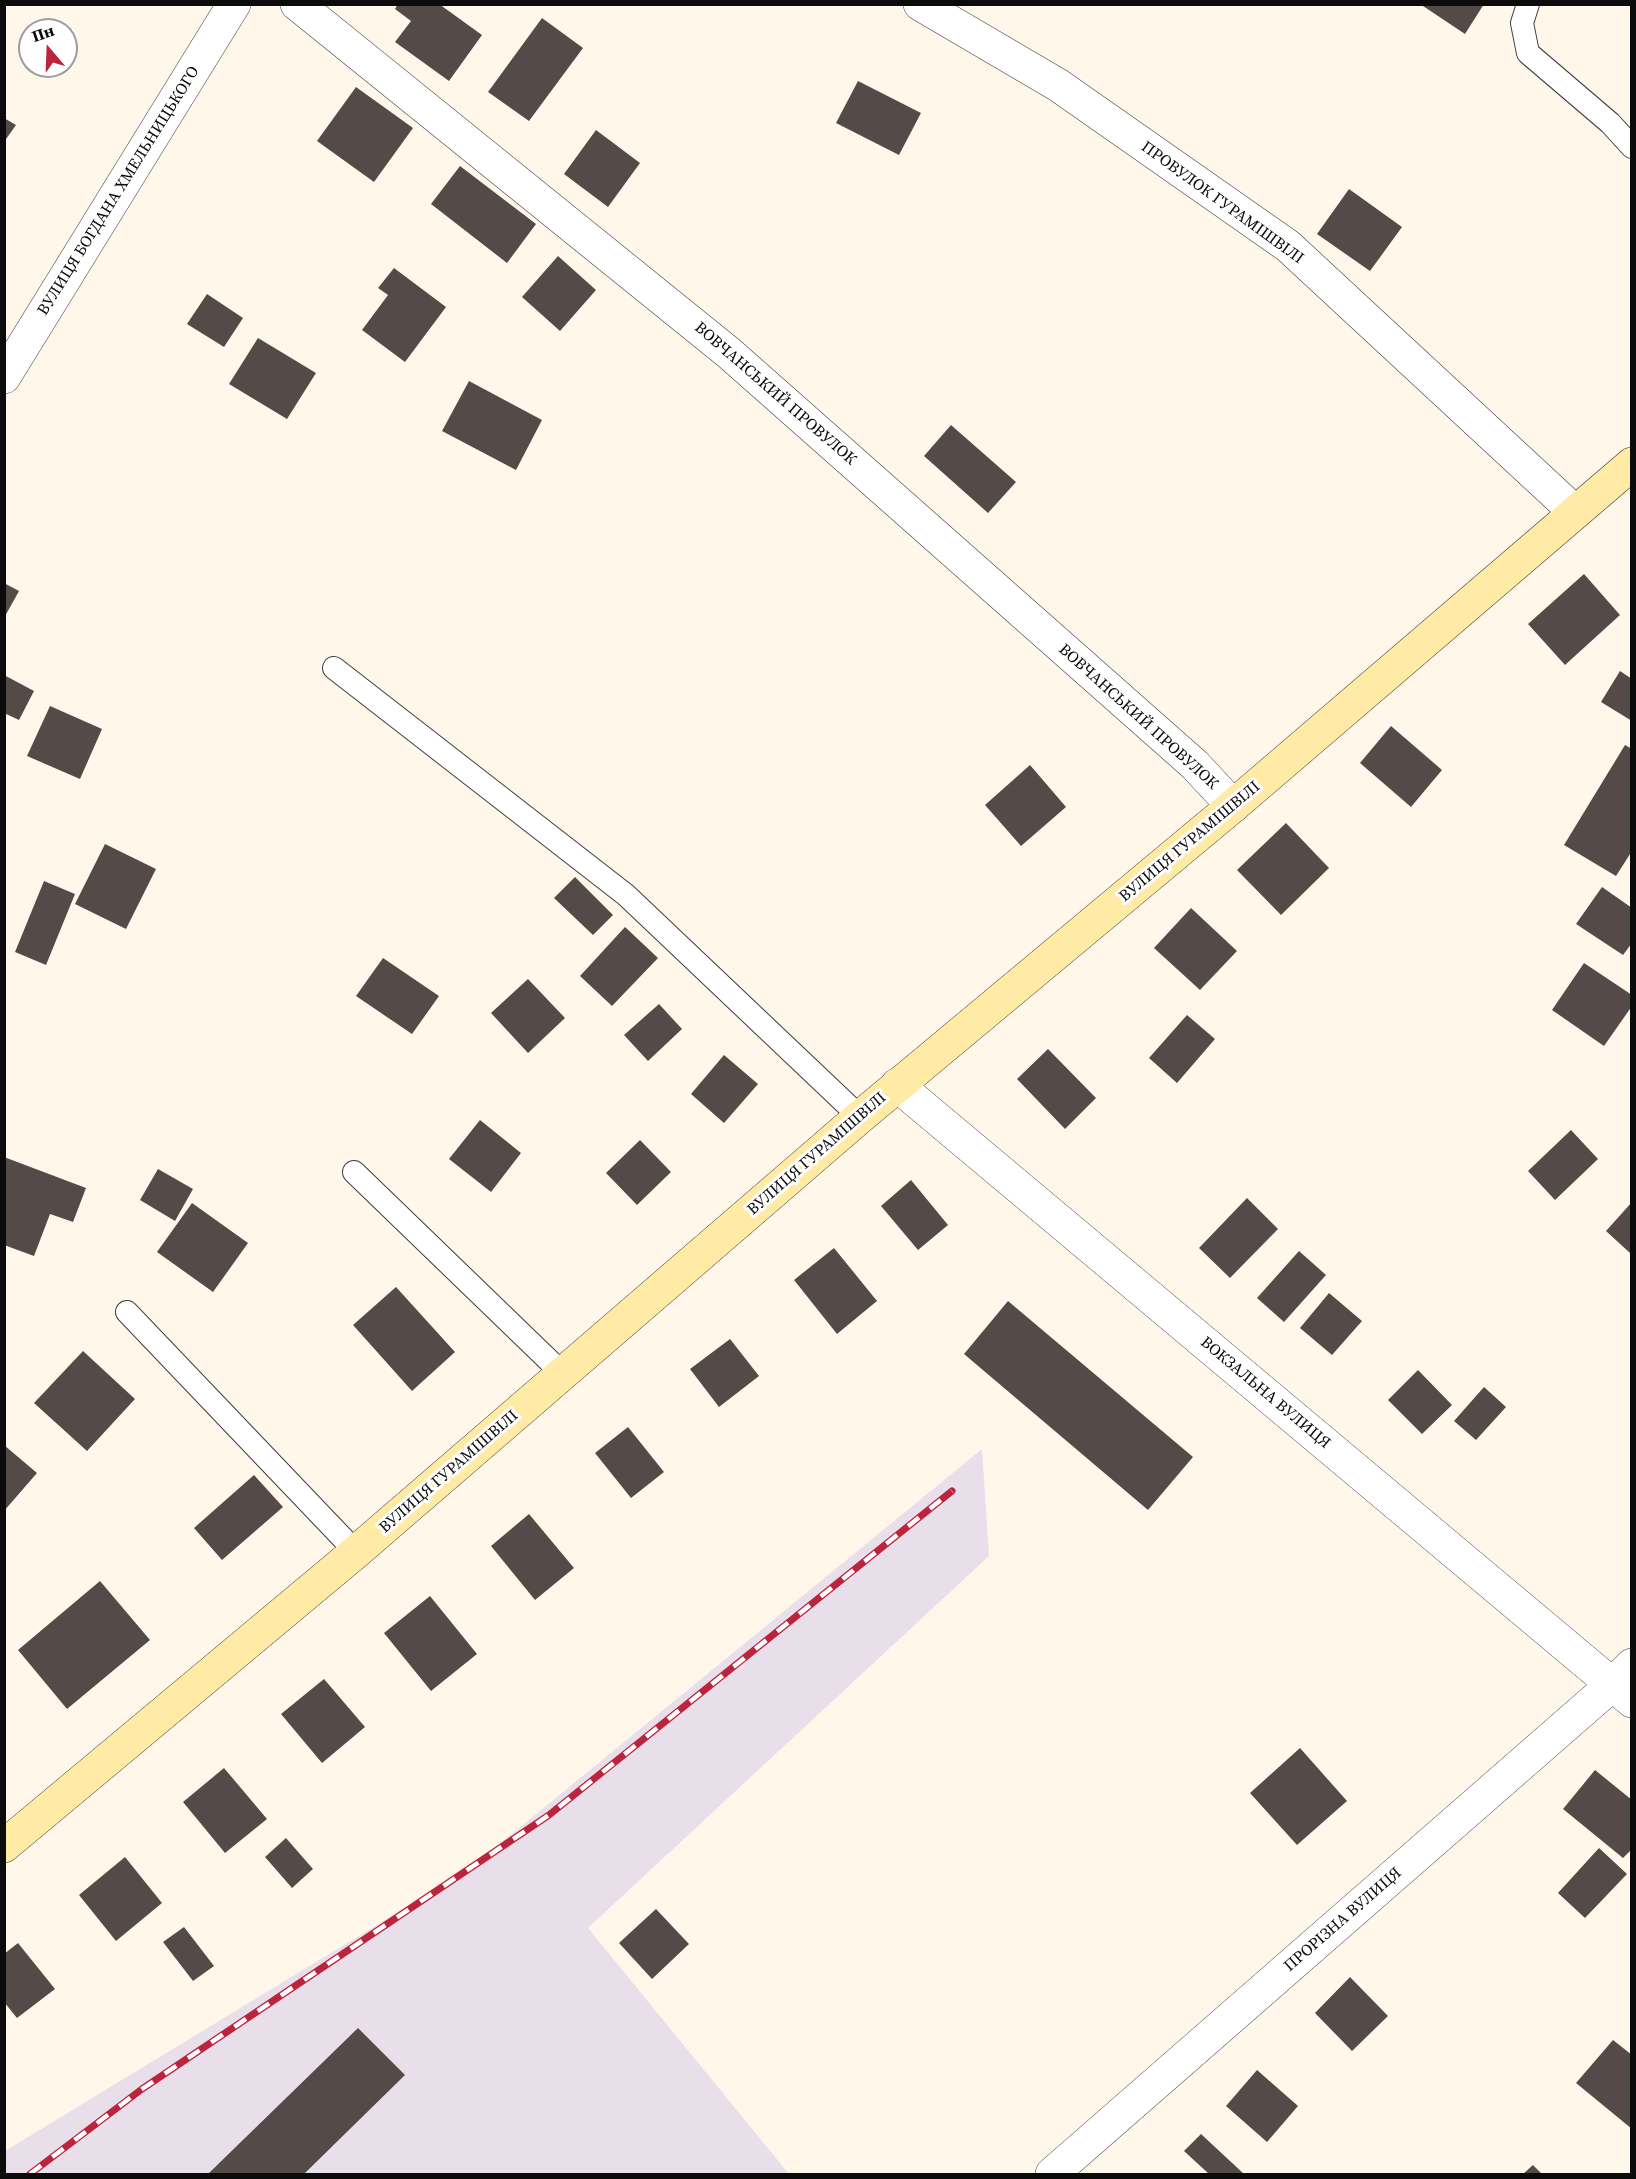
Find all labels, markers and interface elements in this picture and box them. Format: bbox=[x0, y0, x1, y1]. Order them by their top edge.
north arrow bbox=[18, 18, 78, 78]
text: Пн bbox=[29, 19, 57, 47]
street label: ВУЛИЦЯ БОГДАНА ХМЕЛЬНИЦЬКОГО bbox=[34, 63, 204, 319]
street label: ПРОВУЛОК ГУРАМІШВІЛІ bbox=[1137, 138, 1307, 268]
street label: ВОВЧАНСЬКИЙ ПРОВУЛОК bbox=[690, 318, 860, 470]
street label: ВОВЧАНСЬКИЙ ПРОВУЛОК bbox=[1054, 640, 1222, 794]
street label: ВУЛИЦЯ ГУРАМІШВІЛІ bbox=[1116, 778, 1264, 906]
street label: ВУЛИЦЯ ГУРАМІШВІЛІ bbox=[744, 1088, 890, 1220]
street label: ВОКЗАЛЬНА ВУЛИЦЯ bbox=[1196, 1333, 1334, 1453]
street label: ВУЛИЦЯ ГУРАМІШВІЛІ bbox=[376, 1406, 522, 1538]
street label: ПРОРІЗНА ВУЛИЦЯ bbox=[1280, 1864, 1406, 1976]

